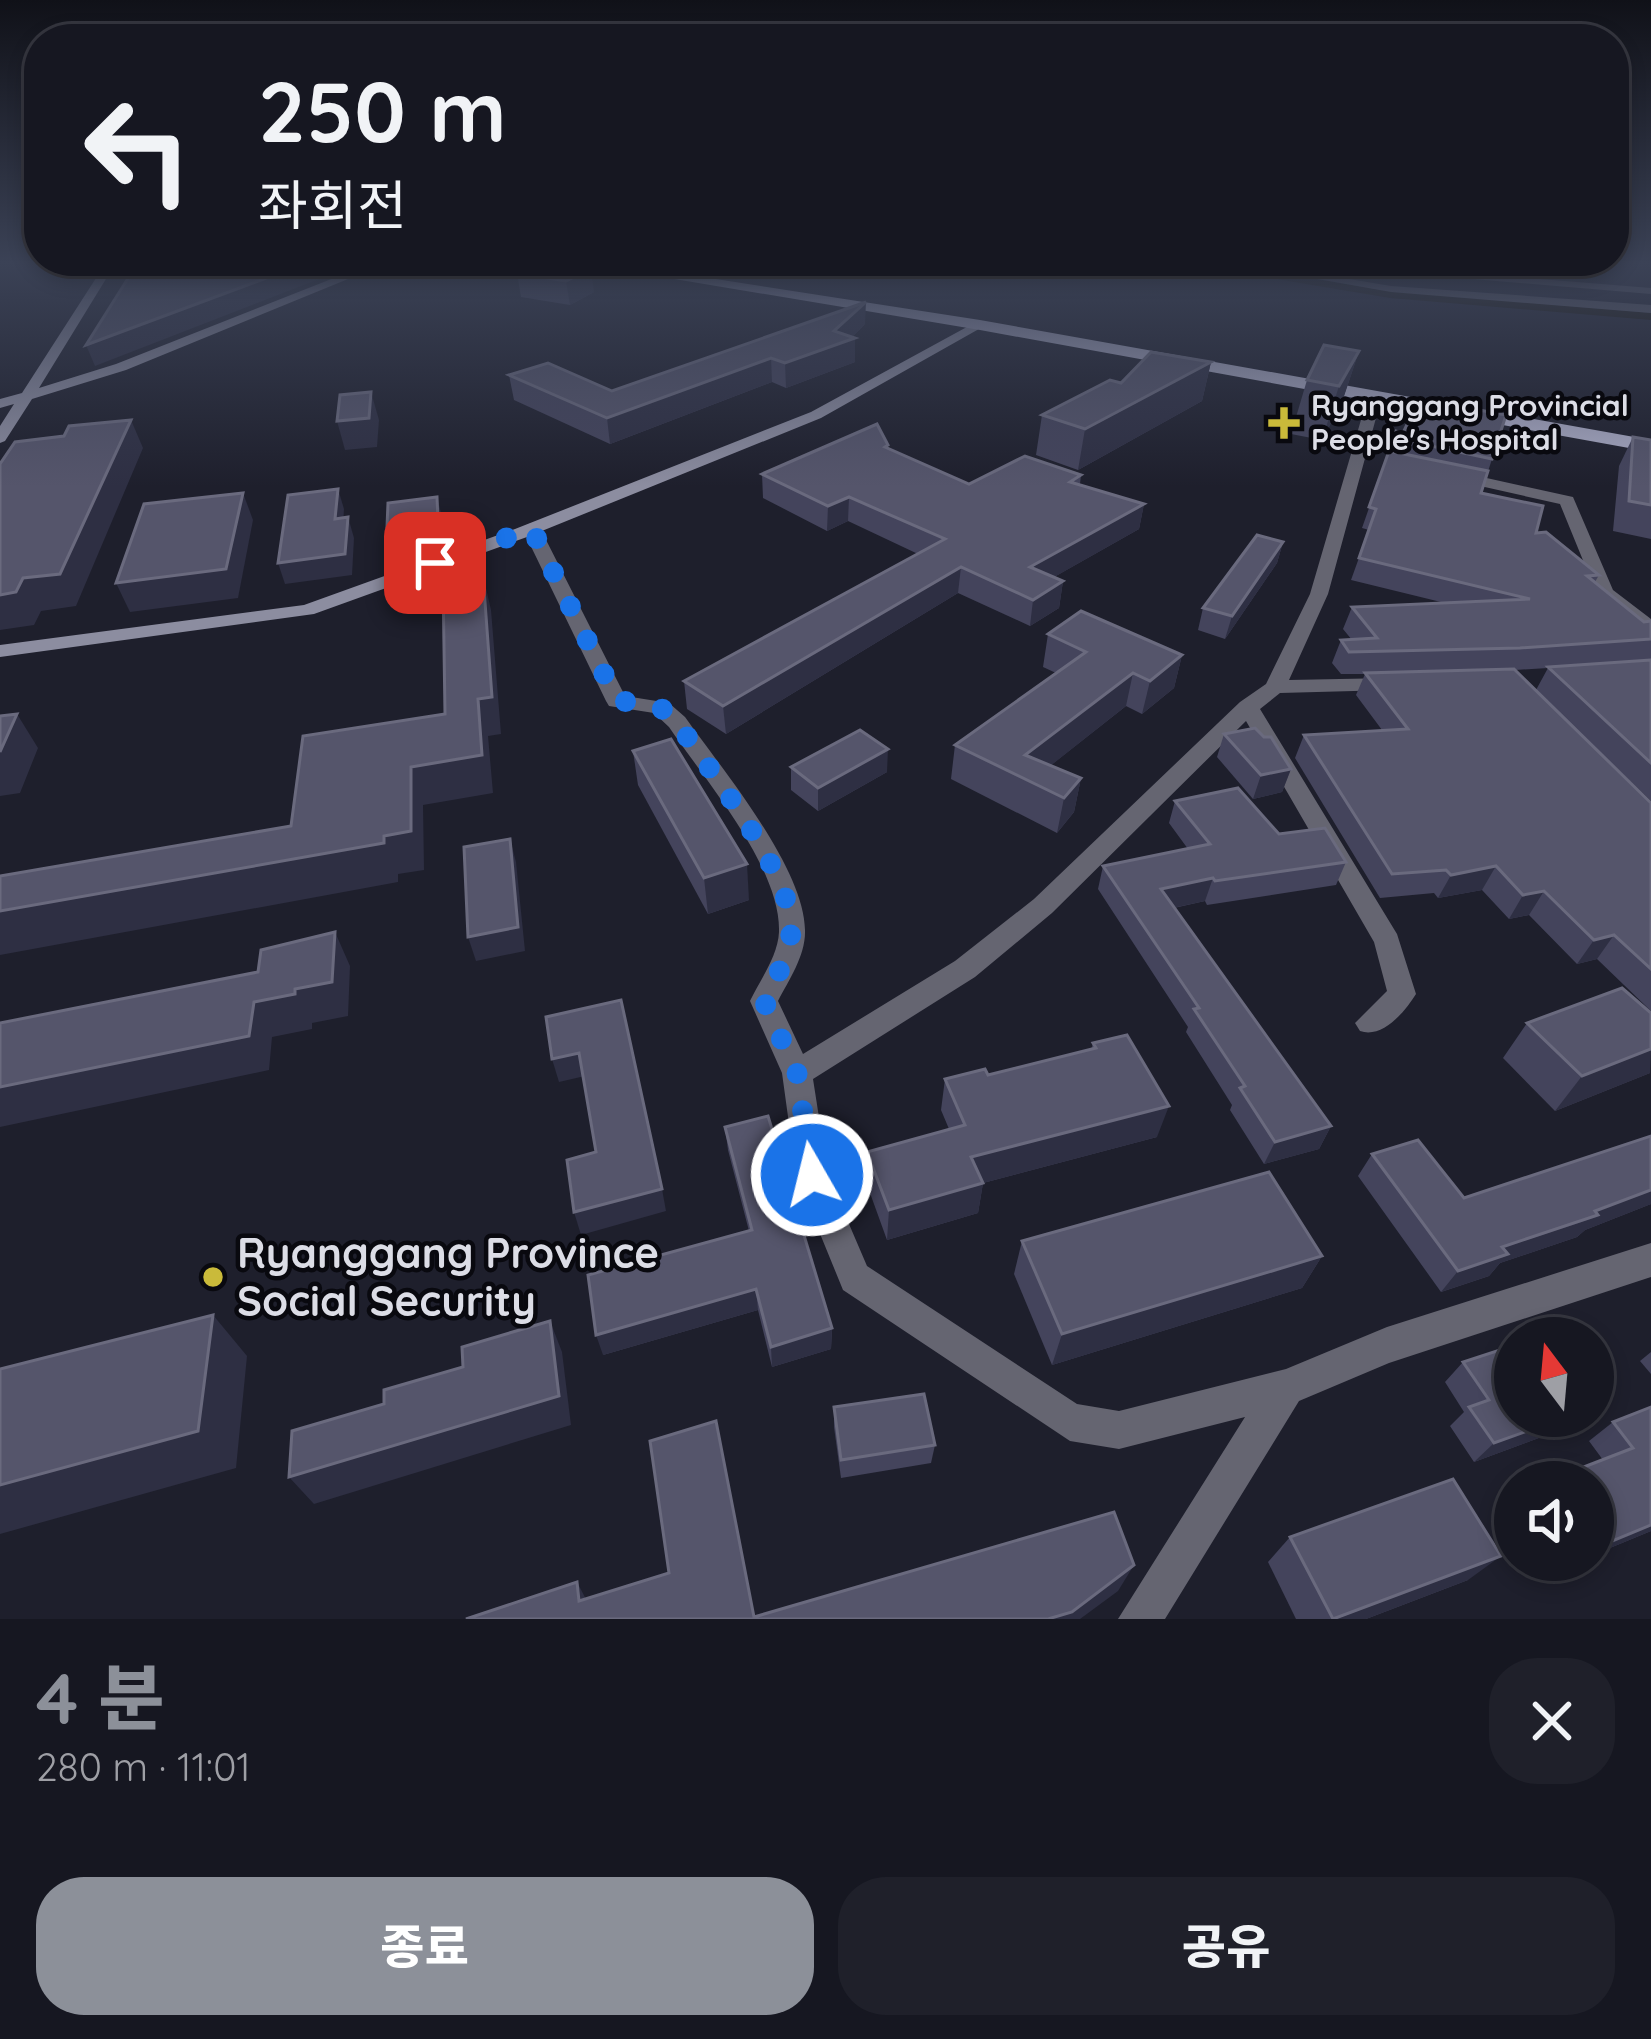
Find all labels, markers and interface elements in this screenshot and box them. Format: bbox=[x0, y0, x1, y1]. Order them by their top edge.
text: 250 m bbox=[258, 58, 507, 163]
icon: left bbox=[60, 72, 216, 228]
text: 좌회전 bbox=[258, 171, 407, 239]
place label: Ryanggang Provincial People's Hospital bbox=[1311, 386, 1629, 458]
marker: Ryanggang Provincial People's Hospital bbox=[1268, 407, 1300, 439]
pin bbox=[384, 512, 486, 614]
icon: arrive bbox=[402, 530, 468, 596]
position arrow bbox=[749, 1112, 875, 1238]
place label: Ryanggang Province Social Security bbox=[237, 1226, 659, 1327]
marker: Ryanggang Province Social Security bbox=[200, 1264, 226, 1290]
north arrow bbox=[1494, 1317, 1614, 1437]
map controls bbox=[1494, 1317, 1614, 1581]
button: sound bbox=[1494, 1461, 1614, 1581]
text: 4 분 bbox=[36, 1652, 165, 1742]
button: close bbox=[1489, 1658, 1615, 1784]
text: 280 m · 11:01 bbox=[36, 1742, 251, 1791]
button: 종료 bbox=[36, 1877, 814, 2015]
button: 공유 bbox=[838, 1877, 1615, 2015]

